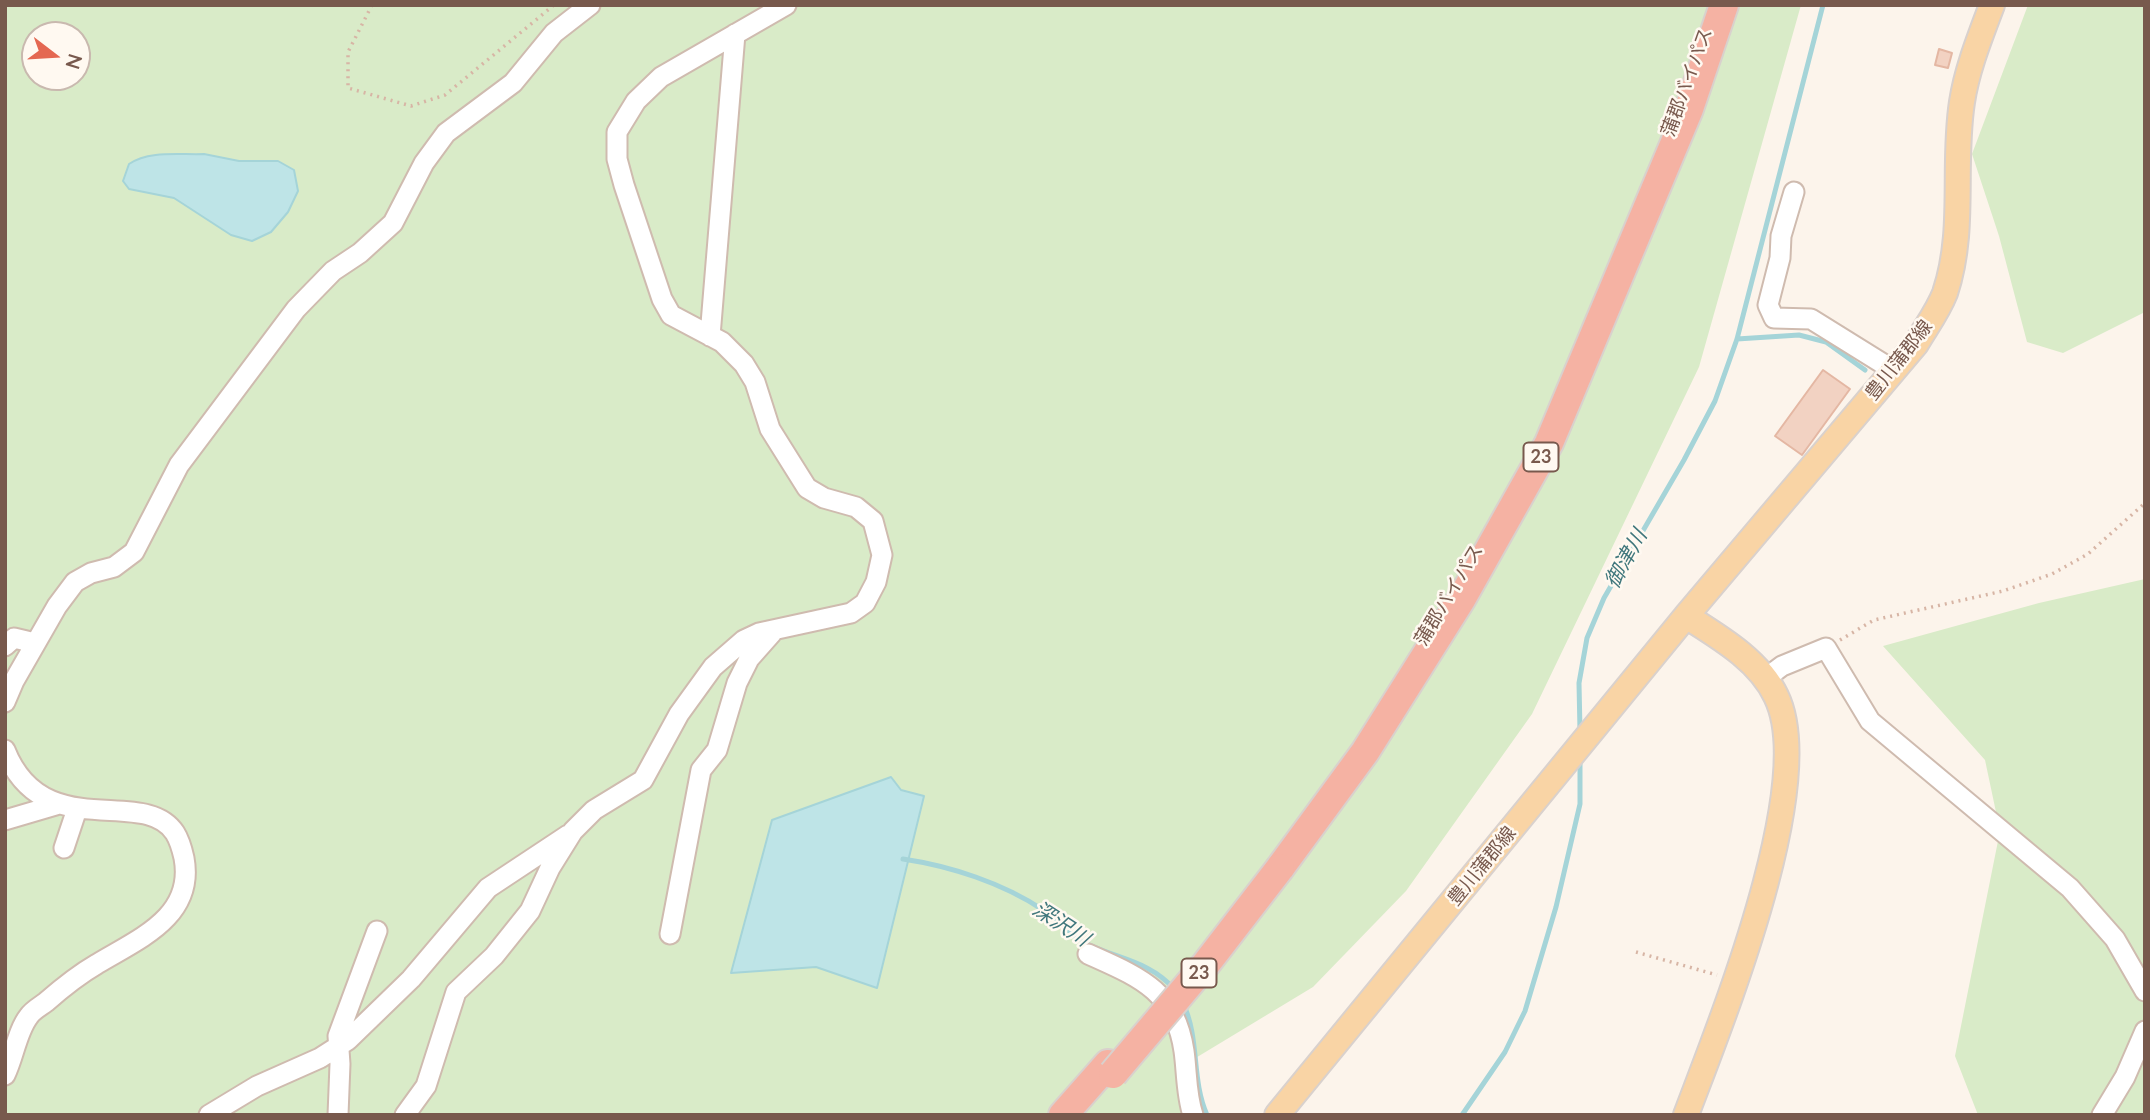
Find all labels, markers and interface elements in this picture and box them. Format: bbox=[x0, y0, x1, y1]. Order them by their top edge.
north arrow bbox=[21, 21, 91, 91]
street label: 蒲郡バイパス bbox=[1657, 25, 1717, 139]
text: N bbox=[62, 51, 88, 72]
street label: 豊川蒲郡線 bbox=[1861, 316, 1937, 404]
road number: 23 bbox=[1524, 443, 1558, 472]
water label: 御津川 bbox=[1600, 525, 1652, 593]
street label: 蒲郡バイパス bbox=[1410, 540, 1488, 650]
street label: 豊川蒲郡線 bbox=[1443, 822, 1521, 910]
water label: 深沢川 bbox=[1028, 896, 1094, 952]
road number: 23 bbox=[1182, 958, 1216, 988]

